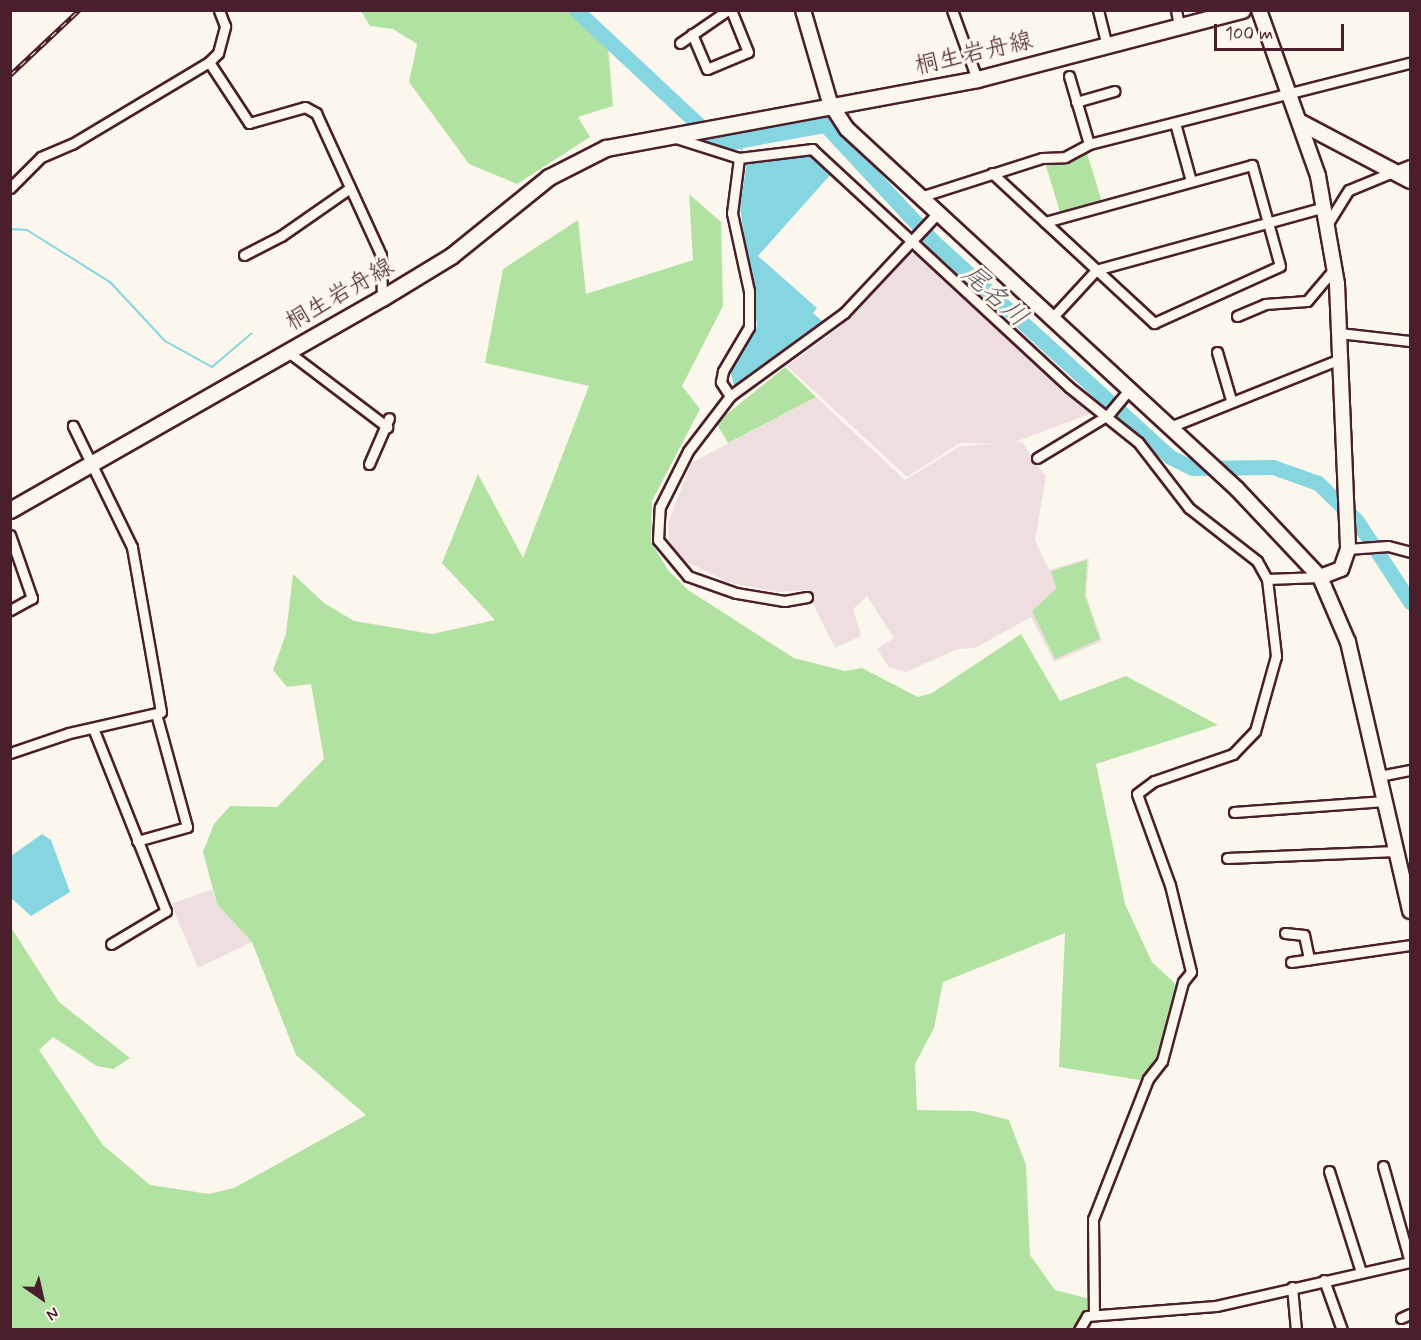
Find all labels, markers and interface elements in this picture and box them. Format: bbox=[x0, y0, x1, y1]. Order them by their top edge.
scale bar bbox=[1217, 12, 1348, 50]
text: 100 m bbox=[1225, 22, 1273, 46]
street label: 桐生岩舟線 bbox=[912, 26, 1036, 82]
street label: 桐生岩舟線 bbox=[281, 253, 399, 337]
water label: 尾名川 bbox=[955, 259, 1033, 335]
north arrow bbox=[12, 1268, 72, 1328]
text: N bbox=[42, 1302, 63, 1325]

